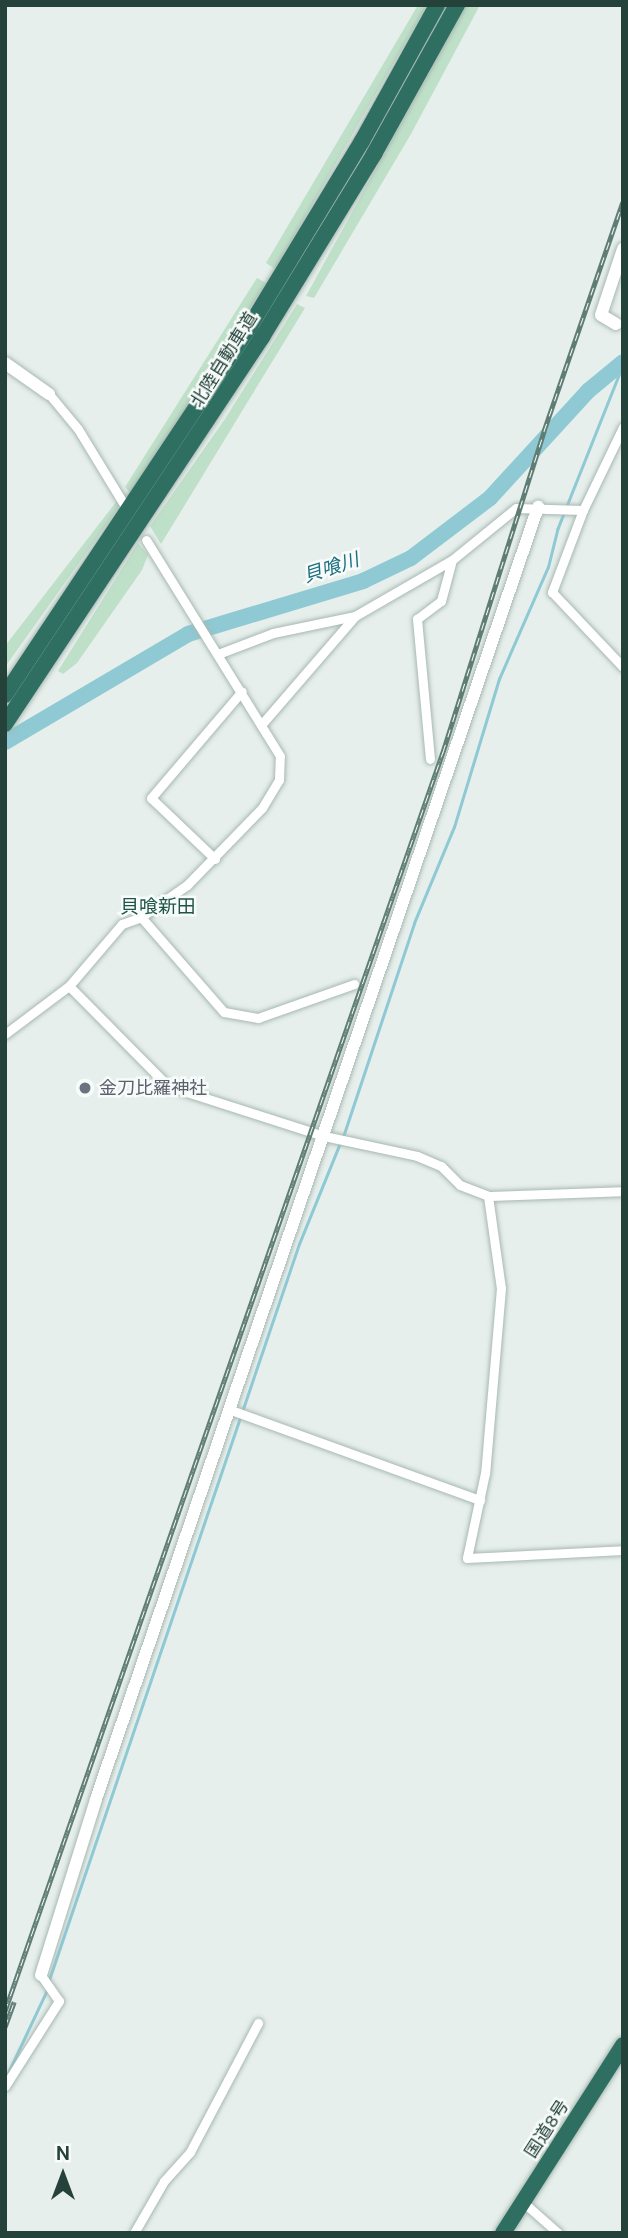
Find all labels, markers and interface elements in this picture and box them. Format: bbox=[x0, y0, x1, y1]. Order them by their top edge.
street label: 北陸自動車道 bbox=[186, 308, 262, 412]
water label: 貝喰川 bbox=[300, 548, 362, 588]
district label: 貝喰新田 bbox=[120, 896, 196, 918]
place label: 金刀比羅神社 bbox=[99, 1077, 207, 1099]
marker: 金刀比羅神社 bbox=[77, 1080, 93, 1096]
street label: 国道8号 bbox=[520, 2096, 574, 2162]
north arrow bbox=[28, 2140, 98, 2210]
text: N bbox=[56, 2141, 70, 2166]

